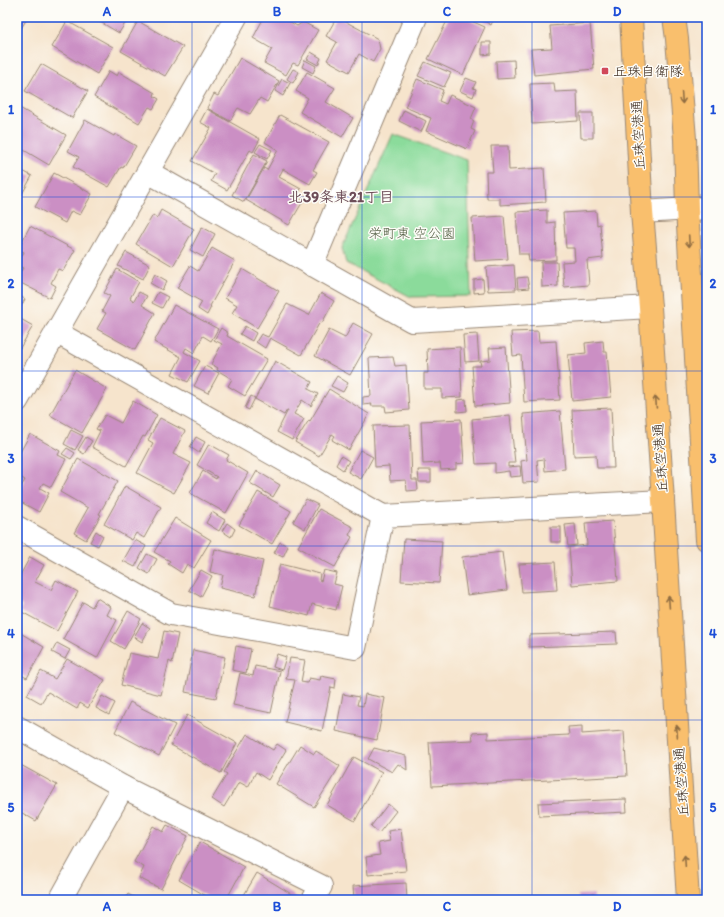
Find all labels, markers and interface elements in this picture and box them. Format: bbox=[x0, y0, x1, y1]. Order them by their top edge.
text: A bbox=[102, 4, 112, 19]
text: B bbox=[273, 4, 282, 19]
text: C bbox=[443, 4, 452, 19]
text: D bbox=[613, 4, 622, 19]
place label: 丘珠自衛隊 bbox=[613, 63, 683, 80]
marker: 丘珠自衛隊 bbox=[600, 66, 610, 76]
one-way arrow bbox=[678, 91, 685, 104]
street label: 丘珠空港通 bbox=[628, 100, 649, 170]
text: 1 bbox=[8, 102, 14, 117]
text: 1 bbox=[710, 102, 716, 117]
district label: 北39条東21丁目 bbox=[288, 188, 394, 206]
park label: 栄町東 空公園 bbox=[368, 225, 456, 242]
one-way arrow bbox=[685, 234, 693, 247]
text: 2 bbox=[8, 276, 15, 291]
text: 2 bbox=[710, 276, 717, 291]
one-way arrow bbox=[653, 396, 660, 409]
street label: 丘珠空港通 bbox=[650, 422, 671, 493]
text: 3 bbox=[7, 451, 15, 466]
text: 3 bbox=[709, 451, 717, 466]
one-way arrow bbox=[666, 596, 673, 609]
text: 4 bbox=[7, 626, 15, 641]
text: 4 bbox=[709, 626, 717, 641]
one-way arrow bbox=[674, 725, 681, 738]
street label: 丘珠空港通 bbox=[671, 746, 692, 817]
text: 5 bbox=[8, 800, 15, 815]
text: 5 bbox=[710, 800, 717, 815]
one-way arrow bbox=[682, 855, 689, 868]
text: A bbox=[102, 899, 112, 914]
text: B bbox=[273, 899, 282, 914]
text: C bbox=[443, 899, 452, 914]
text: D bbox=[613, 899, 622, 914]

